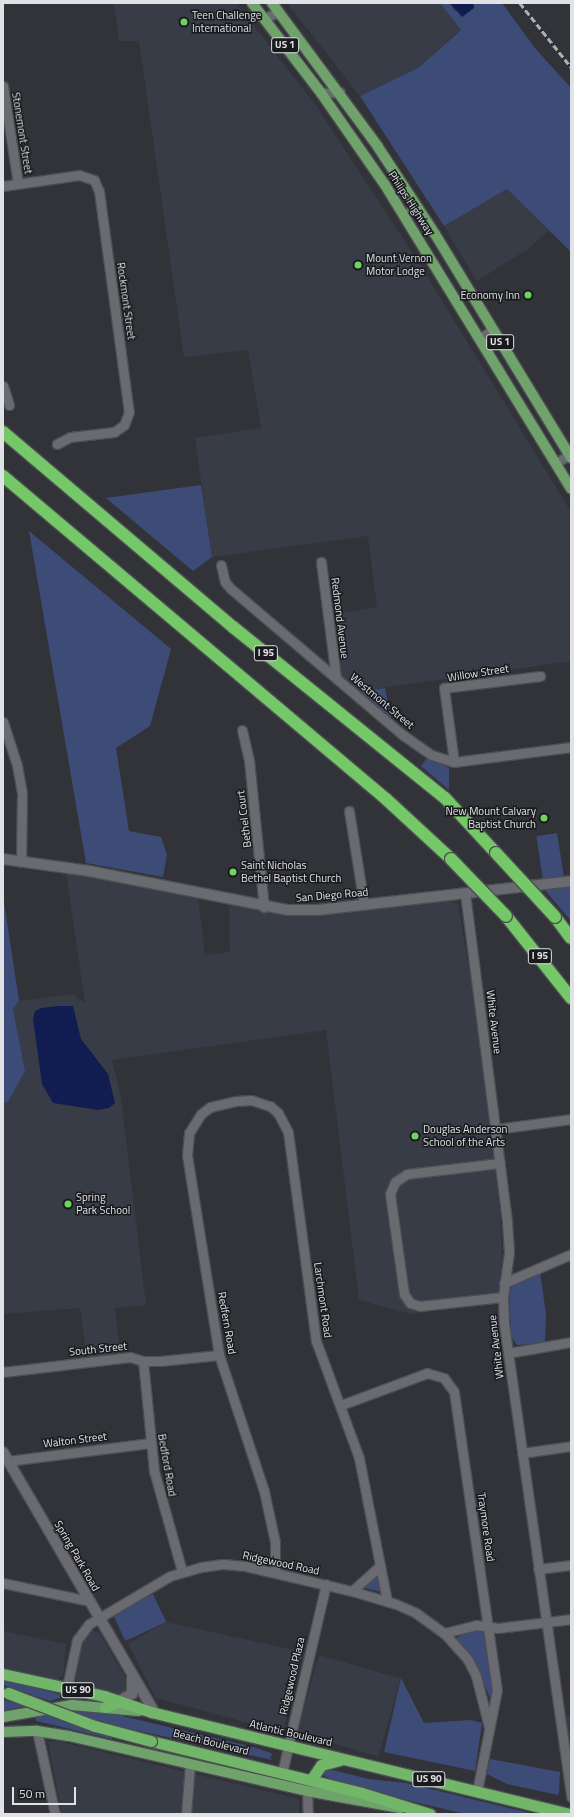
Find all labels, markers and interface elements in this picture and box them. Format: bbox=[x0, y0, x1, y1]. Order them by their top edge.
place label: Teen Challenge International bbox=[192, 9, 261, 35]
marker: Teen Challenge International bbox=[179, 17, 189, 27]
road number: US 1 bbox=[271, 37, 299, 53]
street label: Stonemont Street bbox=[9, 91, 35, 175]
street label: Philips Highway bbox=[385, 169, 437, 237]
place label: Mount Vernon Motor Lodge bbox=[366, 252, 432, 278]
marker: Mount Vernon Motor Lodge bbox=[353, 260, 363, 270]
street label: Rockmont Street bbox=[114, 261, 138, 341]
place label: Economy Inn bbox=[460, 288, 520, 302]
marker: Economy Inn bbox=[523, 290, 533, 300]
road number: US 1 bbox=[486, 334, 514, 350]
street label: Redmond Avenue bbox=[328, 577, 352, 659]
road number: I 95 bbox=[253, 645, 279, 661]
street label: Willow Street bbox=[446, 662, 510, 684]
street label: Westmont Street bbox=[347, 670, 417, 732]
street label: Bethel Court bbox=[234, 790, 254, 848]
place label: New Mount Calvary Baptist Church bbox=[445, 805, 536, 831]
marker: New Mount Calvary Baptist Church bbox=[539, 813, 549, 823]
place label: Saint Nicholas Bethel Baptist Church bbox=[241, 859, 341, 885]
marker: Saint Nicholas Bethel Baptist Church bbox=[228, 867, 238, 877]
street label: San Diego Road bbox=[295, 885, 369, 905]
road number: I 95 bbox=[527, 948, 553, 964]
street label: White Avenue bbox=[484, 989, 504, 1055]
place label: Douglas Anderson School of the Arts bbox=[423, 1123, 507, 1149]
marker: Douglas Anderson School of the Arts bbox=[410, 1131, 420, 1141]
place label: Spring Park School bbox=[76, 1191, 130, 1217]
marker: Spring Park School bbox=[63, 1199, 73, 1209]
street label: Larchmont Road bbox=[311, 1261, 335, 1339]
street label: Redfern Road bbox=[215, 1291, 239, 1355]
street label: White Avenue bbox=[486, 1314, 506, 1380]
street label: South Street bbox=[68, 1339, 128, 1359]
street label: Walton Street bbox=[42, 1430, 108, 1450]
street label: Bedford Road bbox=[155, 1433, 179, 1497]
street label: Traymore Road bbox=[475, 1491, 497, 1563]
street label: Spring Park Road bbox=[51, 1518, 103, 1594]
street label: Ridgewood Road bbox=[241, 1548, 321, 1578]
street label: Ridgewood Plaza bbox=[277, 1636, 307, 1716]
road number: US 90 bbox=[61, 1682, 95, 1698]
street label: Atlantic Boulevard bbox=[248, 1717, 334, 1749]
street label: Beach Boulevard bbox=[172, 1726, 250, 1758]
road number: US 90 bbox=[412, 1771, 446, 1787]
scale bar bbox=[14, 1779, 78, 1805]
text: 50 m bbox=[19, 1784, 45, 1803]

